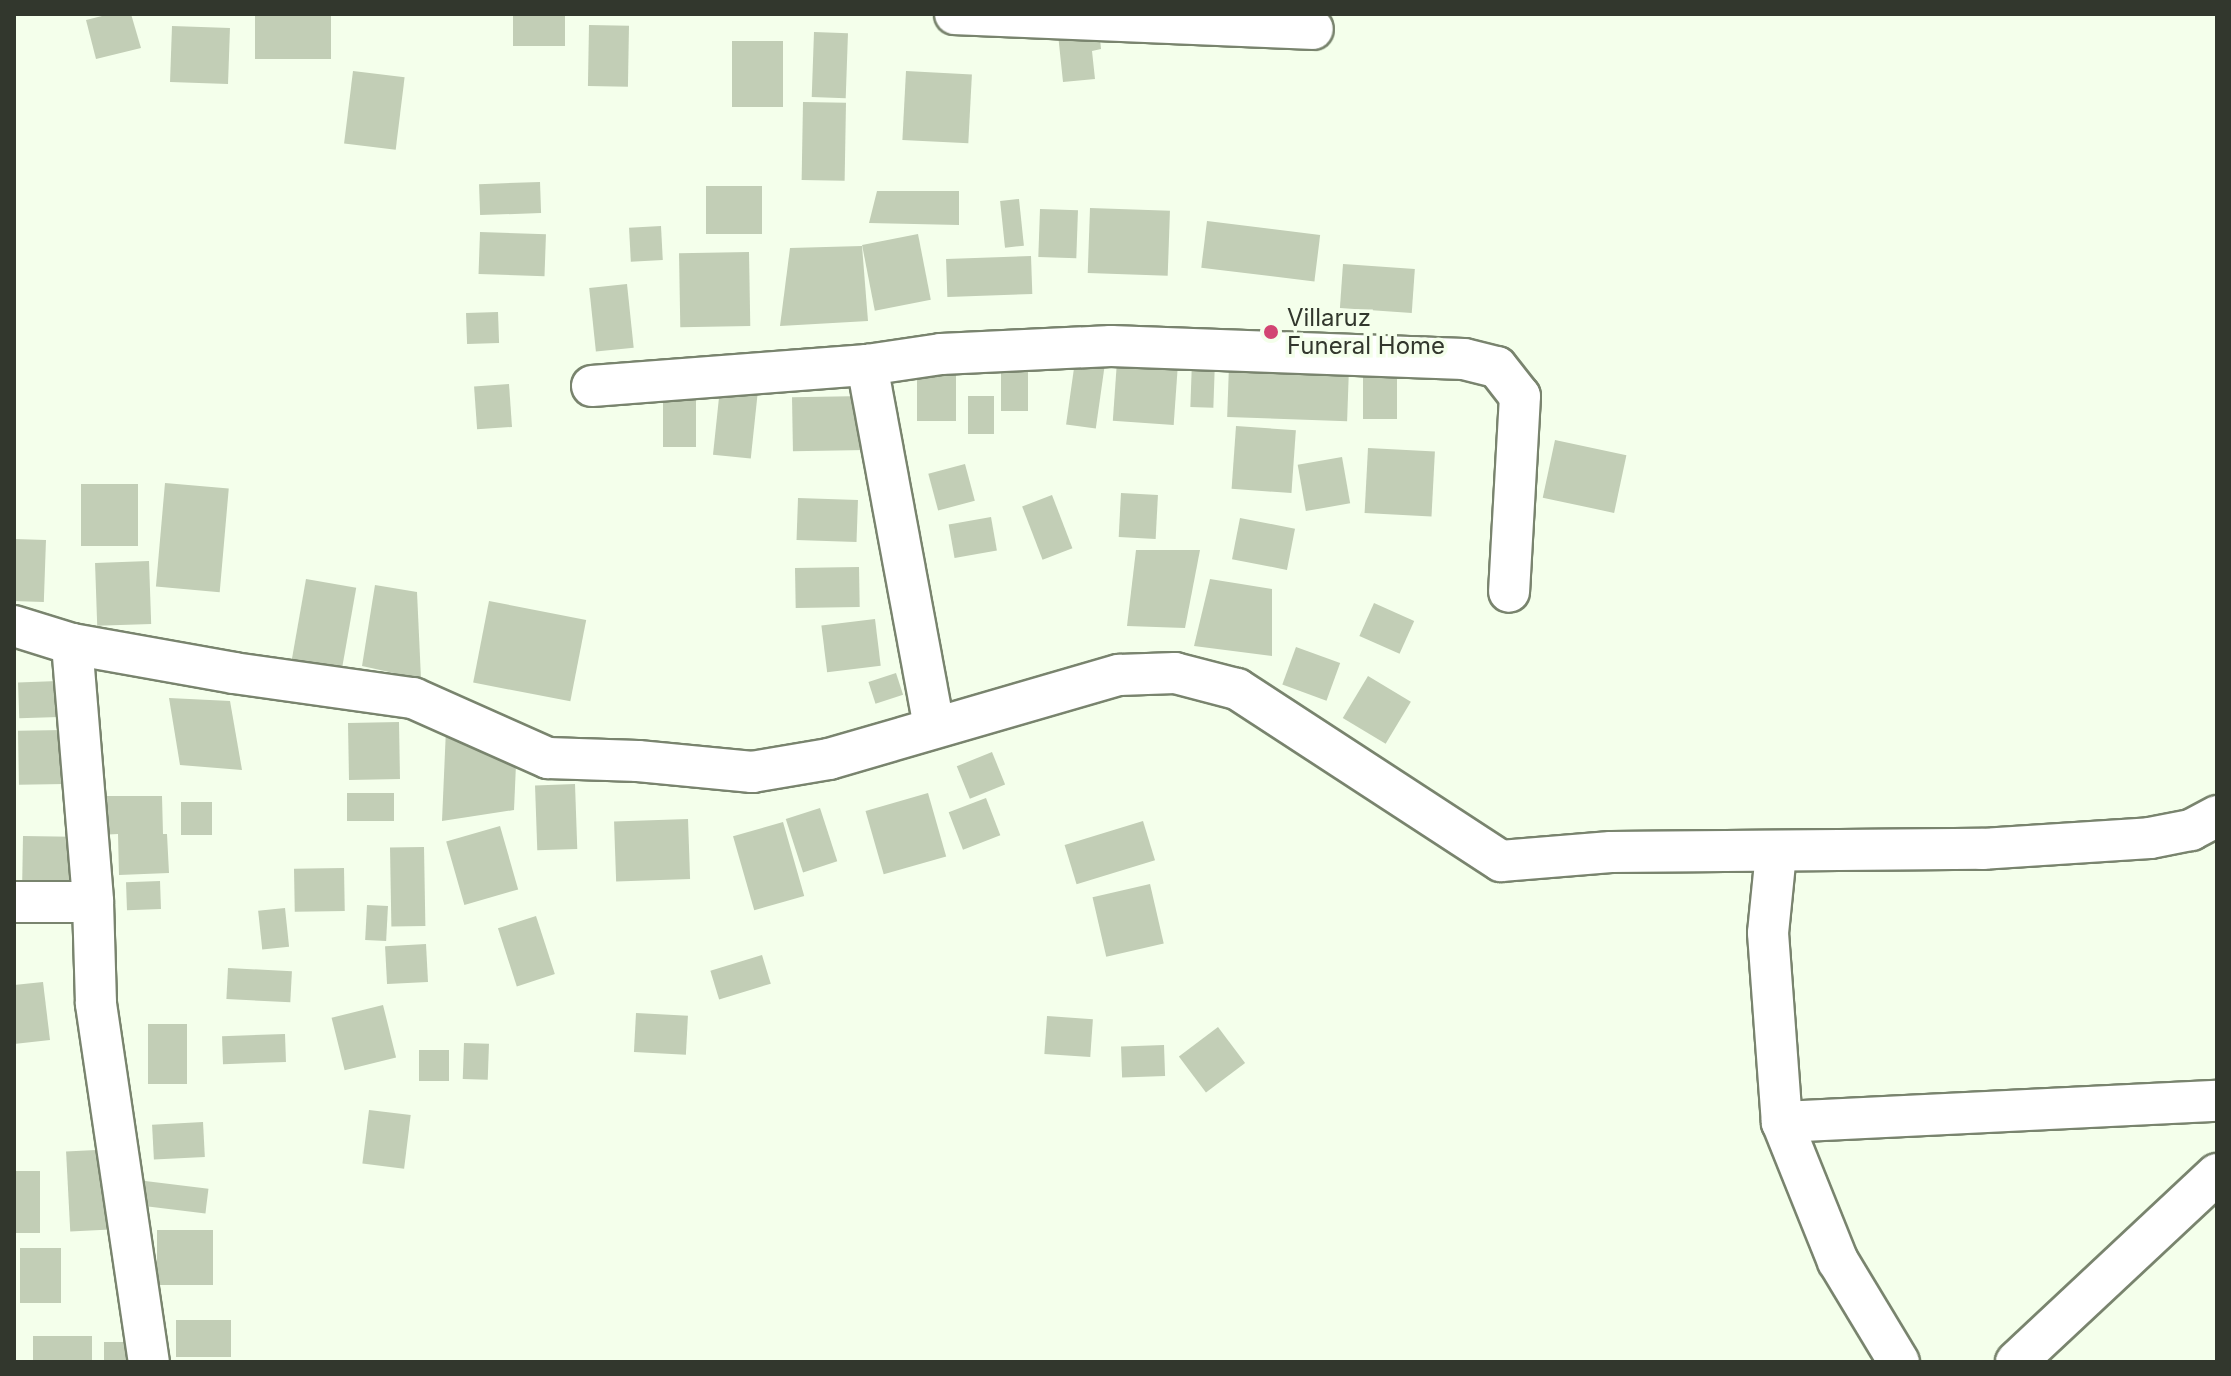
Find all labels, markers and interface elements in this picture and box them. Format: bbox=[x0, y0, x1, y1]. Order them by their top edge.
place label: Villaruz Funeral Home bbox=[1287, 304, 1445, 360]
marker: Villaruz Funeral Home bbox=[1262, 323, 1280, 341]

